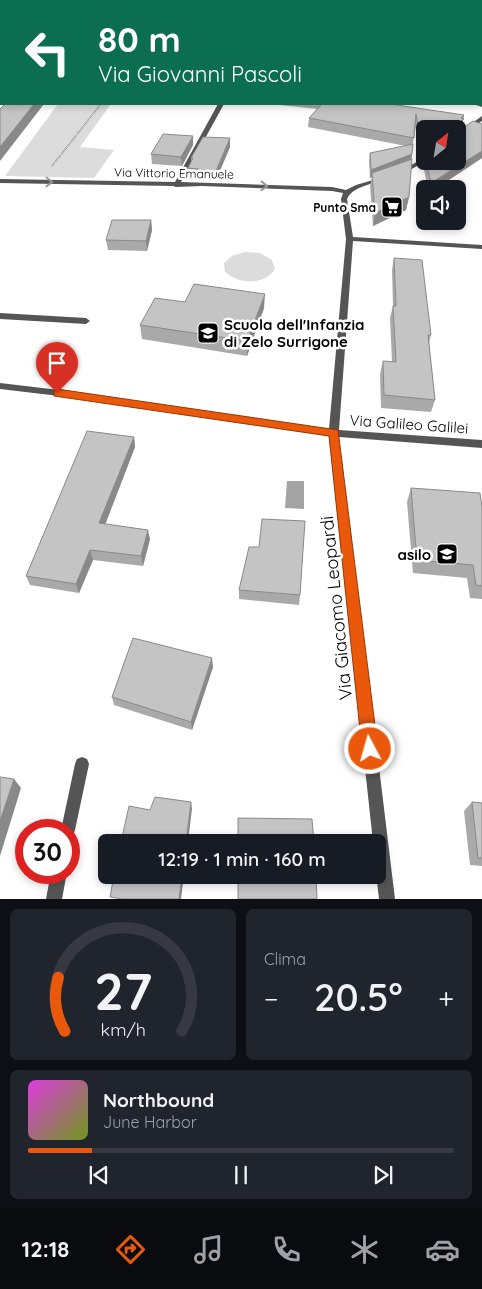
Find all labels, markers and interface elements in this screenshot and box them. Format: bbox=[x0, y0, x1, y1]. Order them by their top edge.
text: 80 m bbox=[98, 17, 181, 61]
icon: left bbox=[15, 20, 80, 85]
text: Via Giovanni Pascoli bbox=[98, 60, 302, 88]
north arrow bbox=[416, 120, 466, 170]
map controls bbox=[416, 120, 466, 230]
street label: Via Vittorio Emanuele bbox=[114, 164, 234, 182]
one-way arrow bbox=[45, 177, 53, 187]
button: sound bbox=[416, 180, 466, 230]
one-way arrow bbox=[260, 181, 268, 192]
supermarket icon: Punto Sma bbox=[380, 195, 404, 219]
place label: Punto Sma bbox=[313, 200, 376, 215]
place label: Scuola dell'Infanzia di Zelo Surrigone bbox=[224, 315, 364, 351]
school or university icon: Scuola dell'Infanzia di Zelo Surrigone bbox=[196, 321, 220, 345]
pin bbox=[36, 342, 78, 393]
icon: arrive bbox=[43, 349, 71, 377]
street label: Via Galileo Galilei bbox=[349, 410, 469, 438]
street label: Via Giacomo Leopardi bbox=[315, 515, 357, 701]
school or university icon: asilo bbox=[435, 542, 459, 566]
place label: asilo bbox=[398, 545, 431, 564]
position arrow bbox=[343, 722, 395, 774]
speed limit sign: 30 bbox=[15, 819, 80, 884]
text: 12:19 · 1 min · 160 m bbox=[158, 847, 326, 871]
text: Clima bbox=[264, 949, 306, 969]
text: 27 bbox=[94, 958, 152, 1023]
text: 20.5° bbox=[314, 973, 403, 1021]
text: − bbox=[264, 981, 279, 1016]
text: + bbox=[438, 981, 454, 1016]
text: km/h bbox=[100, 1018, 146, 1040]
text: Northbound bbox=[103, 1088, 214, 1112]
text: June Harbor bbox=[103, 1112, 197, 1132]
icon: previous bbox=[85, 1161, 113, 1189]
icon: pause bbox=[227, 1161, 255, 1189]
icon: next bbox=[369, 1161, 397, 1189]
icon: directions bbox=[113, 1232, 148, 1267]
icon: music bbox=[191, 1232, 226, 1267]
icon: phone bbox=[269, 1232, 304, 1267]
icon: climate bbox=[347, 1232, 382, 1267]
icon: car bbox=[425, 1232, 460, 1267]
text: 12:18 bbox=[22, 1235, 69, 1263]

